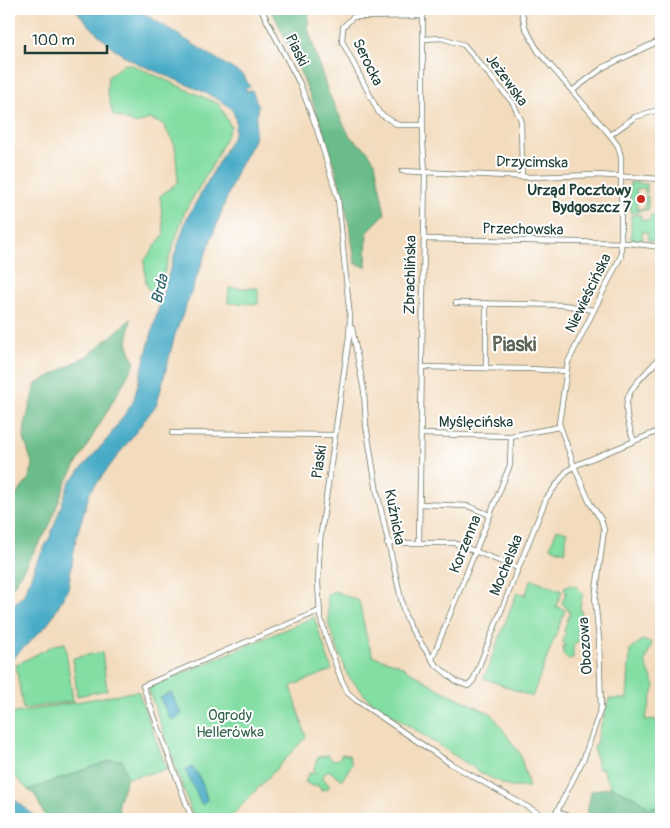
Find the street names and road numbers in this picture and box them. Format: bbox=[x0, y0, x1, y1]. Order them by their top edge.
street label: Piaski bbox=[281, 31, 313, 70]
street label: Serocka bbox=[348, 36, 387, 89]
street label: Jeżewska bbox=[481, 50, 532, 110]
street label: Drzycimska bbox=[496, 152, 568, 173]
street label: Przechowska bbox=[482, 219, 564, 240]
street label: Zbrachlińska bbox=[400, 235, 421, 315]
street label: Niewieścińska bbox=[561, 250, 616, 336]
street label: Myślęcińska bbox=[439, 413, 513, 432]
street label: Piaski bbox=[308, 444, 331, 480]
street label: Kuźnicka bbox=[380, 488, 409, 547]
street label: Korzenna bbox=[445, 512, 486, 576]
street label: Mochelska bbox=[486, 532, 527, 599]
street label: Obozowa bbox=[574, 616, 597, 675]

